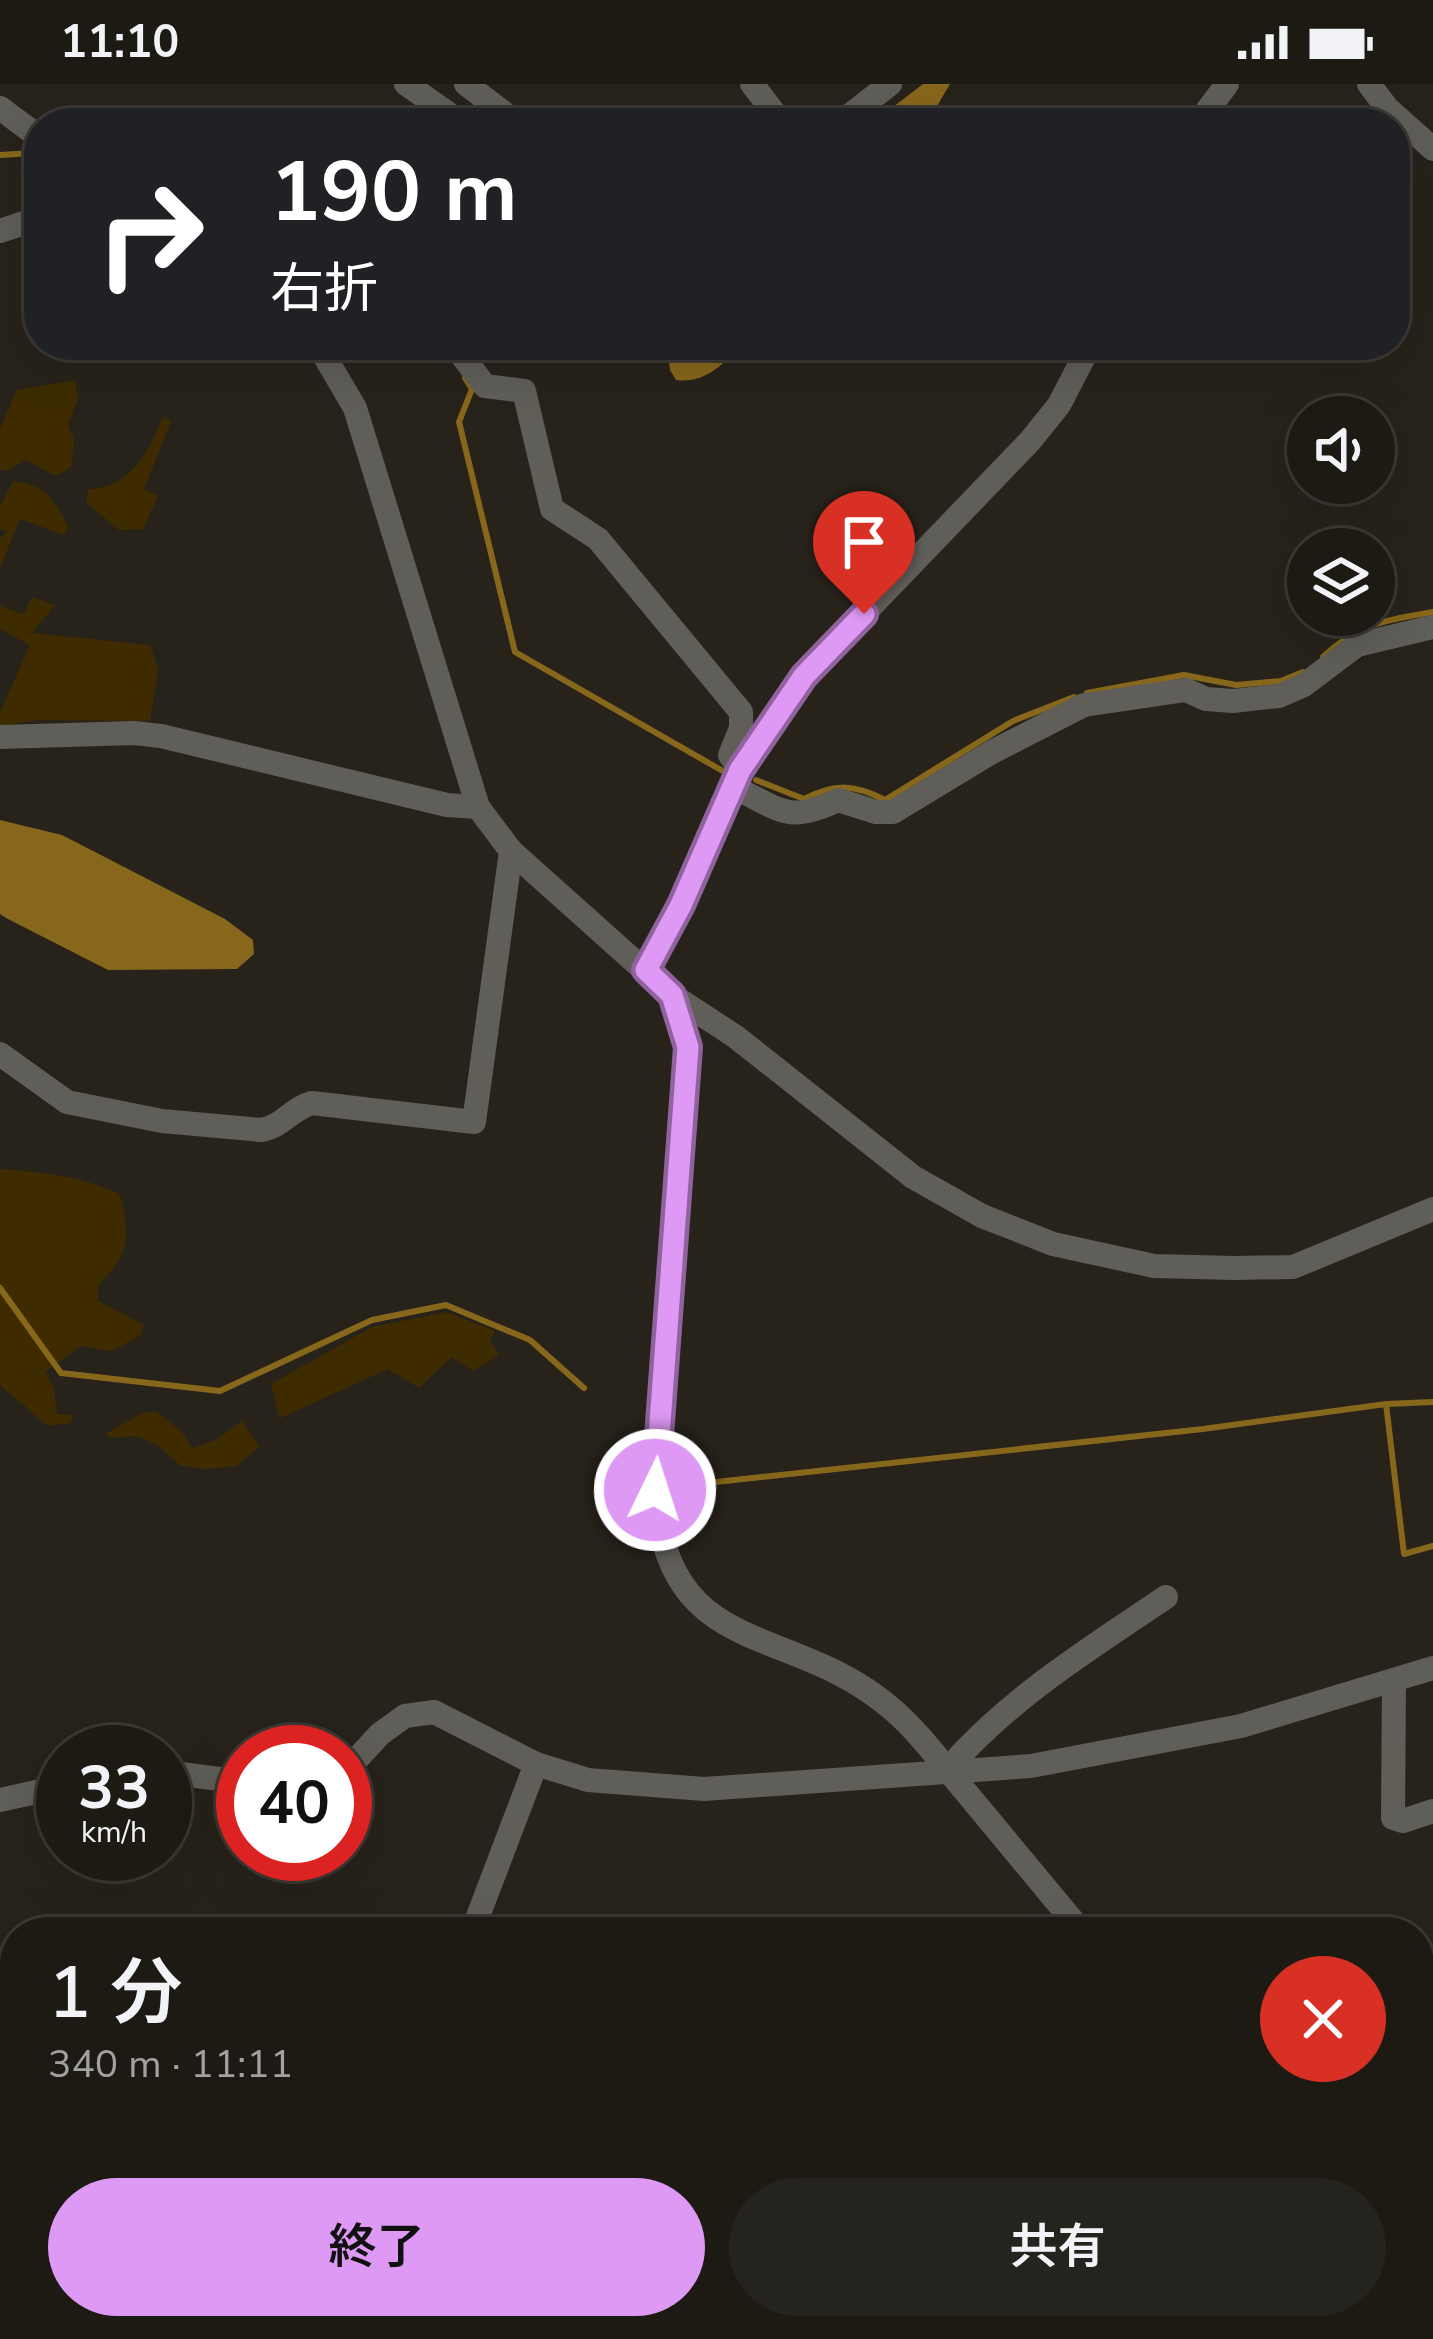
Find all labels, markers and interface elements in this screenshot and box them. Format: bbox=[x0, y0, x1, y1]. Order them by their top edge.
text: 11:10 bbox=[60, 12, 179, 73]
text: 190 m bbox=[270, 135, 518, 250]
icon: right bbox=[72, 156, 228, 312]
text: 右折 bbox=[270, 252, 378, 326]
map controls bbox=[1287, 396, 1395, 636]
button: sound bbox=[1287, 396, 1395, 504]
pin bbox=[813, 491, 915, 614]
icon: arrive bbox=[831, 509, 897, 575]
button: layers bbox=[1287, 528, 1395, 636]
position arrow bbox=[592, 1427, 718, 1553]
speed limit sign: 40 bbox=[216, 1725, 372, 1881]
text: 33 bbox=[78, 1747, 150, 1829]
text: km/h bbox=[81, 1812, 147, 1853]
text: 1 分 bbox=[48, 1944, 182, 2042]
button: close bbox=[1260, 1956, 1386, 2082]
text: 340 m · 11:11 bbox=[48, 2038, 293, 2091]
button: 終了 bbox=[48, 2178, 705, 2316]
button: 共有 bbox=[729, 2178, 1386, 2316]

